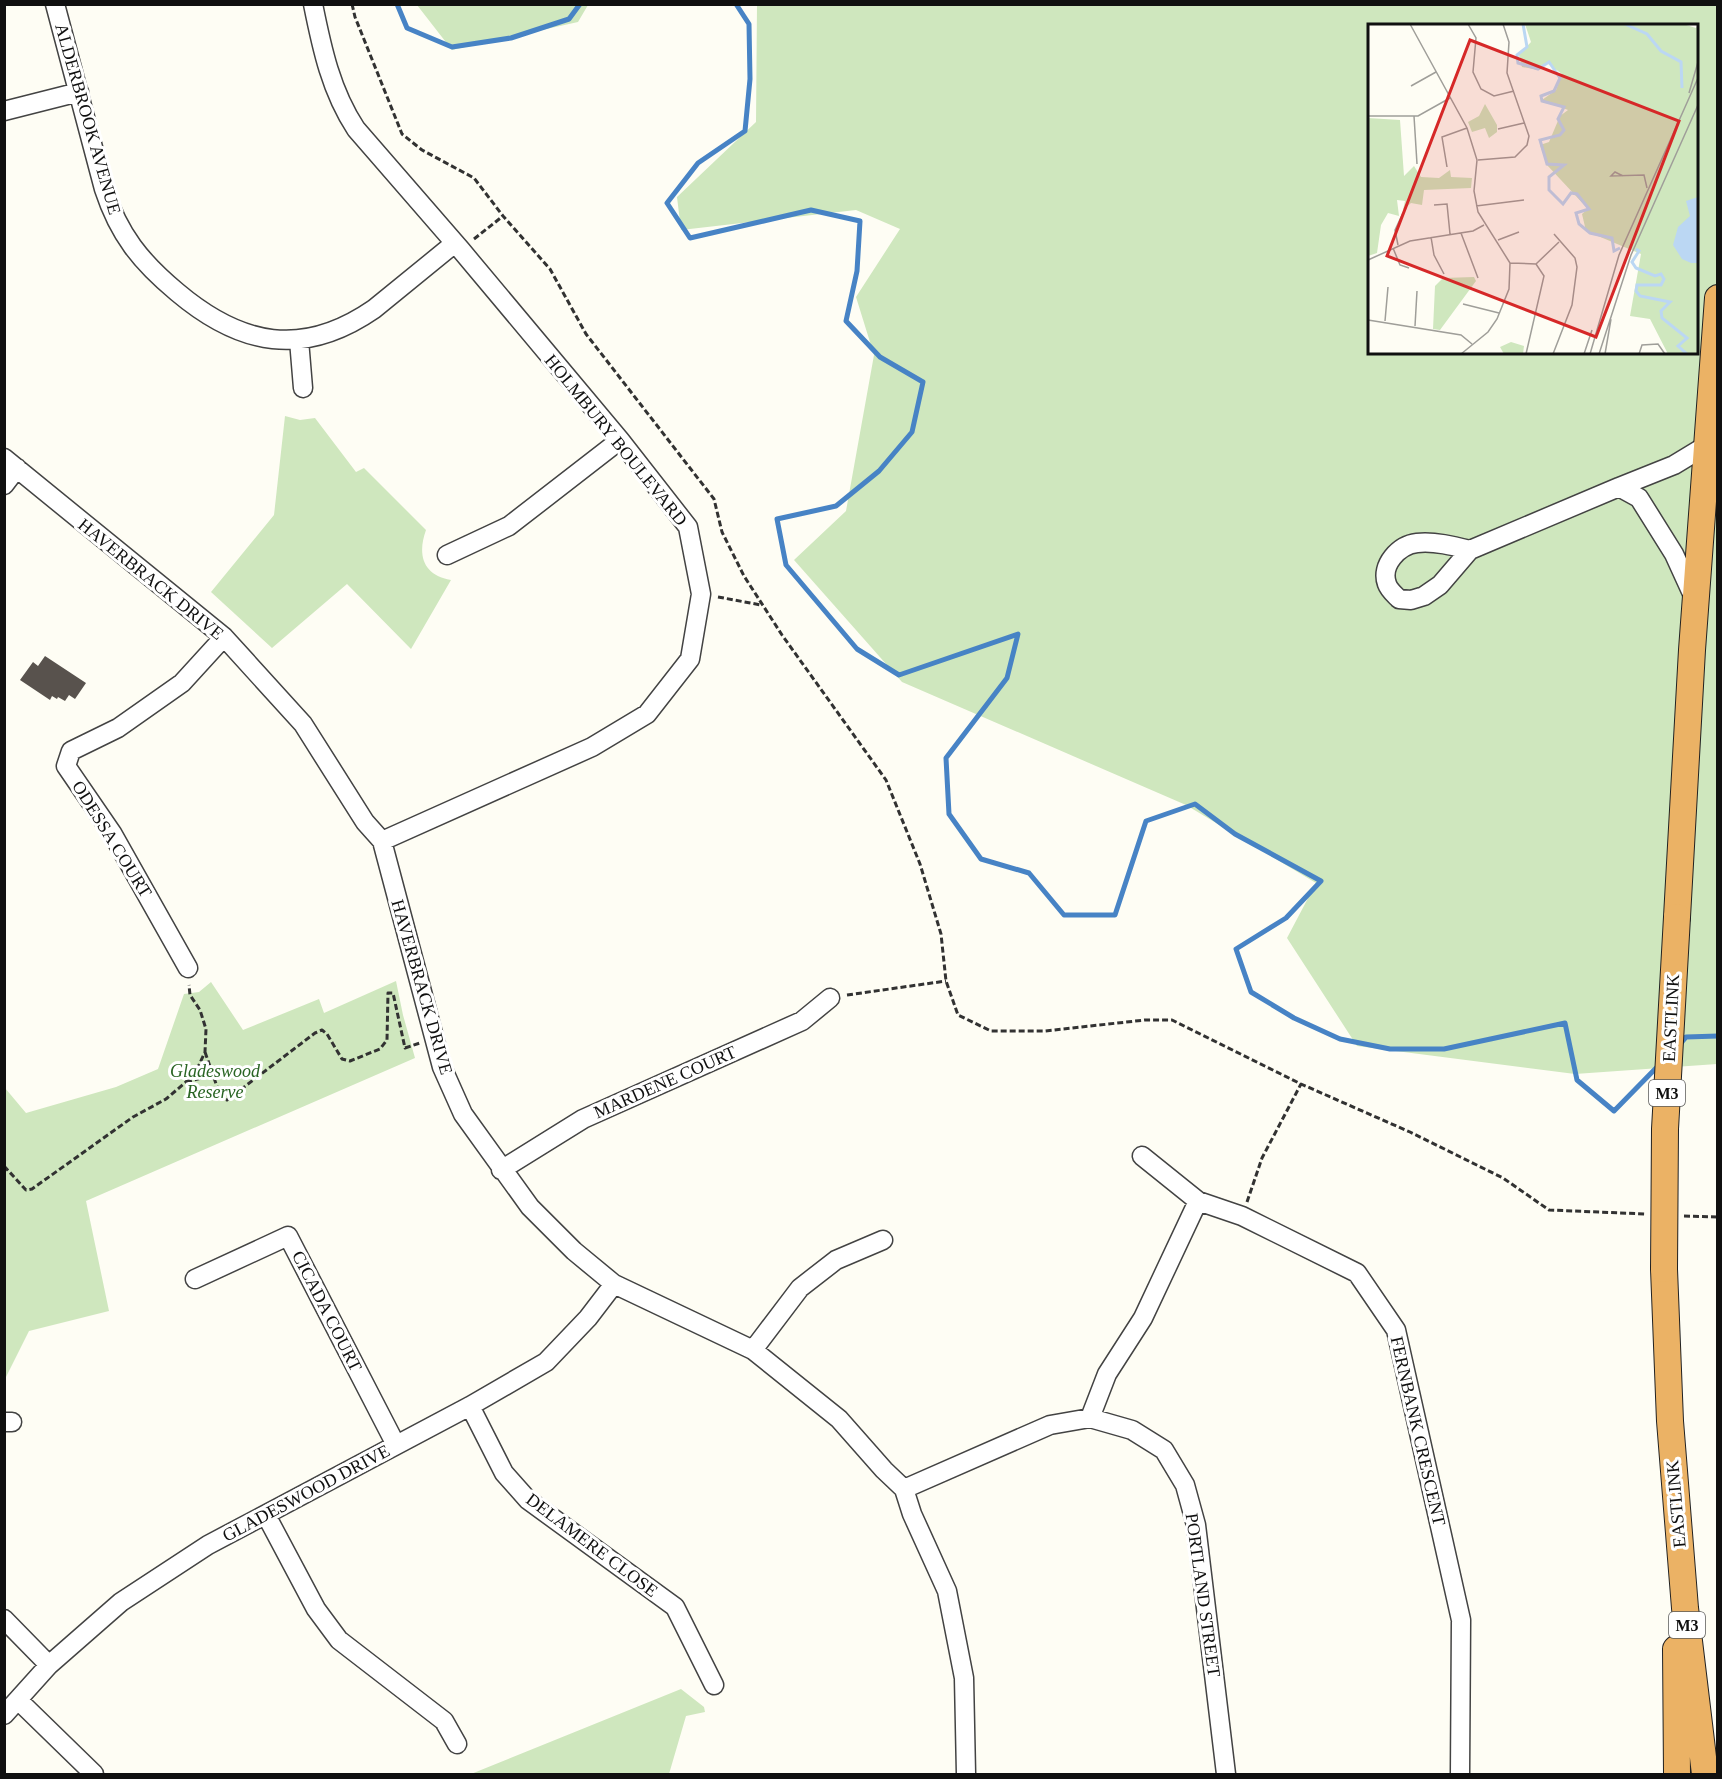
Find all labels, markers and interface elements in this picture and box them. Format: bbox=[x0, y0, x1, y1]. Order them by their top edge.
street label: ALDERBROOK AVENUE bbox=[51, 21, 125, 217]
inset map bbox=[1368, 24, 1698, 354]
street label: HOLMBURY BOULEVARD bbox=[541, 350, 691, 530]
street label: HAVERBRACK DRIVE bbox=[74, 514, 228, 644]
street label: ODESSA COURT bbox=[68, 777, 156, 901]
street label: HAVERBRACK DRIVE bbox=[387, 897, 457, 1077]
street label: EASTLINK bbox=[1659, 974, 1683, 1062]
street label: MARDENE COURT bbox=[591, 1042, 739, 1122]
park label: Gladeswood Reserve bbox=[170, 1061, 261, 1102]
road number: M3 bbox=[1649, 1080, 1685, 1106]
street label: CICADA COURT bbox=[288, 1247, 366, 1375]
street label: FERNBANK CRESCENT bbox=[1386, 1334, 1450, 1528]
street label: GLADESWOOD DRIVE bbox=[219, 1440, 393, 1546]
street label: EASTLINK bbox=[1662, 1459, 1690, 1549]
street label: DELAMERE CLOSE bbox=[522, 1489, 662, 1601]
street label: PORTLAND STREET bbox=[1182, 1512, 1224, 1678]
road number: M3 bbox=[1669, 1612, 1705, 1638]

